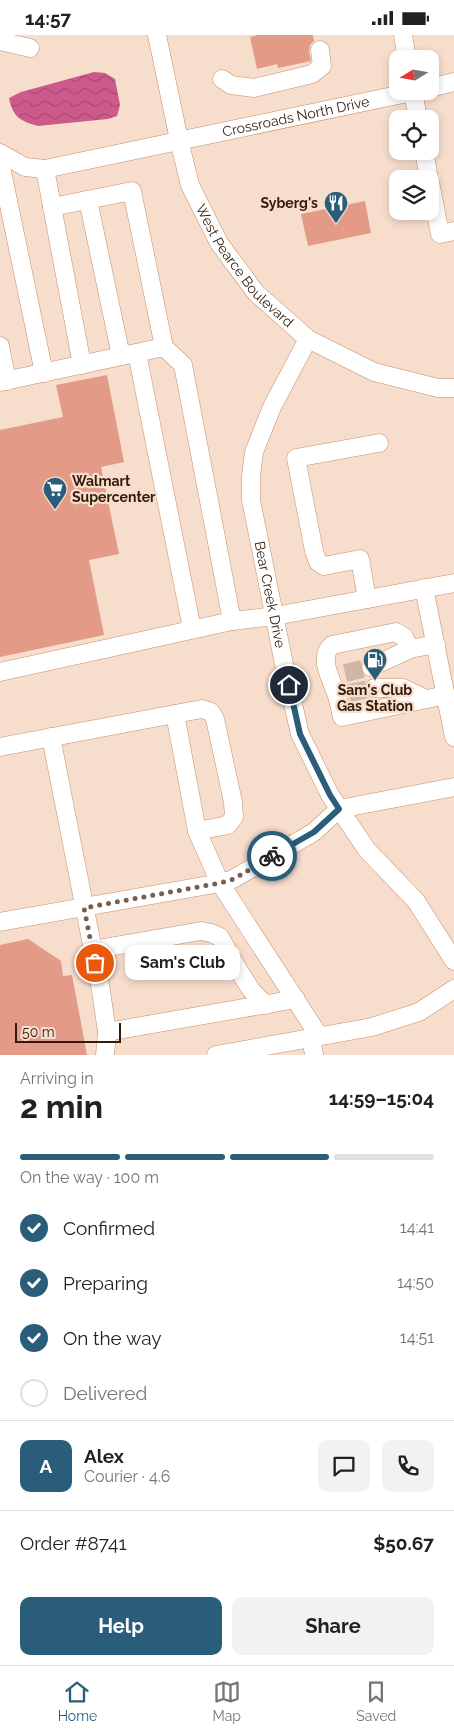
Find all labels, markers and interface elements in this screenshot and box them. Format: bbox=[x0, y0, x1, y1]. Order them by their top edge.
text: 14:57 bbox=[25, 7, 71, 29]
north arrow bbox=[389, 50, 439, 100]
map controls bbox=[389, 50, 439, 220]
street label: Crossroads North Drive bbox=[221, 93, 371, 140]
button: locate bbox=[389, 110, 439, 160]
button: layers bbox=[389, 170, 439, 220]
restaurant icon: Syberg's bbox=[323, 190, 349, 224]
place label: Syberg's bbox=[260, 195, 318, 211]
street label: West Pearce Boulevard bbox=[193, 202, 297, 330]
place label: Walmart Supercenter bbox=[72, 473, 156, 505]
supermarket icon: Walmart Supercenter bbox=[42, 476, 68, 510]
street label: Bear Creek Drive bbox=[251, 540, 289, 649]
fuel station icon: Sam's Club Gas Station bbox=[362, 647, 388, 681]
pin bbox=[268, 664, 310, 706]
icon: home bbox=[275, 671, 303, 699]
place label: Sam's Club Gas Station bbox=[337, 682, 413, 714]
courier bbox=[247, 831, 297, 881]
icon: bike bbox=[258, 842, 286, 870]
pin bbox=[74, 942, 116, 984]
callout: Sam's Club bbox=[125, 945, 240, 981]
icon: bag bbox=[81, 949, 109, 977]
text: Sam's Club bbox=[140, 953, 225, 972]
scale bar bbox=[15, 1020, 121, 1043]
text: 50 m bbox=[22, 1024, 55, 1040]
text: Arriving in bbox=[20, 1069, 94, 1088]
text: 14:59–15:04 bbox=[329, 1087, 434, 1109]
text: 2 min bbox=[20, 1088, 103, 1125]
text: On the way · 100 m bbox=[20, 1168, 159, 1187]
icon: check bbox=[20, 1214, 48, 1242]
text: Confirmed bbox=[63, 1217, 155, 1239]
text: 14:41 bbox=[400, 1218, 434, 1237]
icon: check bbox=[20, 1269, 48, 1297]
text: Preparing bbox=[63, 1272, 148, 1294]
text: 14:50 bbox=[397, 1273, 434, 1292]
icon: check bbox=[20, 1324, 48, 1352]
text: On the way bbox=[63, 1327, 162, 1349]
text: 14:51 bbox=[400, 1328, 434, 1347]
text: Delivered bbox=[63, 1382, 147, 1404]
button: chat bbox=[318, 1440, 370, 1492]
button: phone bbox=[382, 1440, 434, 1492]
text: Alex bbox=[84, 1445, 124, 1467]
text: A bbox=[40, 1455, 52, 1477]
text: Courier · 4.6 bbox=[84, 1467, 170, 1486]
text: Order #8741 bbox=[20, 1532, 127, 1554]
text: $50.67 bbox=[373, 1532, 434, 1554]
button: Help bbox=[20, 1597, 222, 1655]
button: Share bbox=[232, 1597, 434, 1655]
tab: Home bbox=[58, 1678, 97, 1724]
tab: Map bbox=[213, 1678, 241, 1724]
tab: Saved bbox=[356, 1678, 396, 1724]

